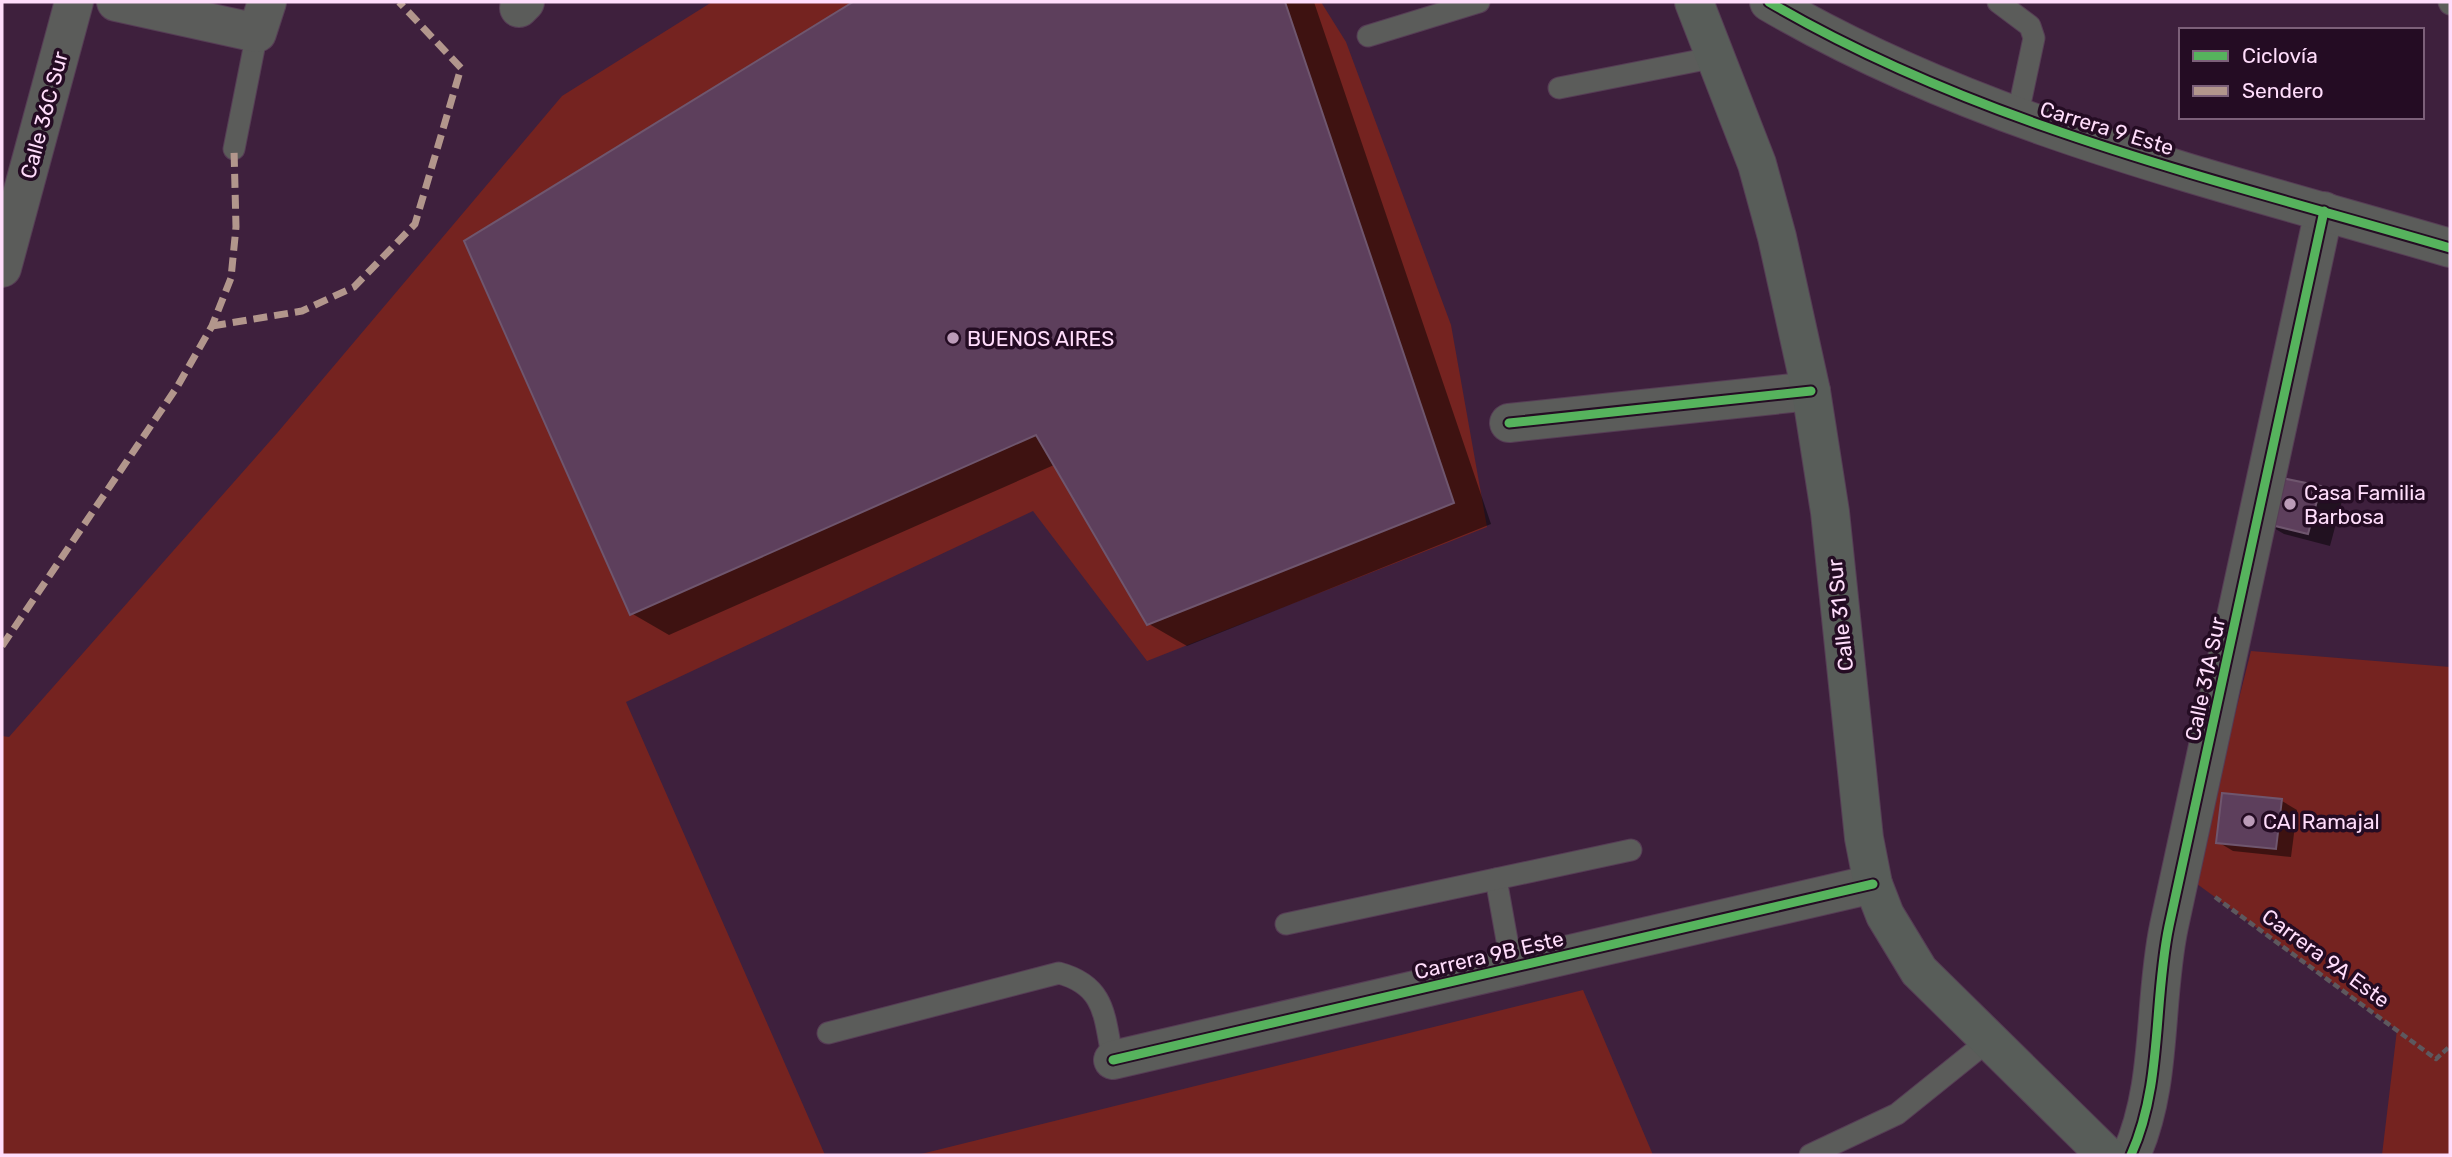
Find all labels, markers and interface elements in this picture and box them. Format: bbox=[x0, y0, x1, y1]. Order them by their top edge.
legend bbox=[2179, 28, 2424, 119]
text: Ciclovía bbox=[2242, 43, 2318, 68]
street label: Calle 36C Sur bbox=[15, 49, 73, 181]
text: Sendero bbox=[2242, 78, 2324, 103]
street label: Carrera 9 Este bbox=[2037, 96, 2177, 160]
place label: BUENOS AIRES bbox=[967, 326, 1114, 351]
marker: BUENOS AIRES bbox=[945, 330, 961, 346]
place label: Casa Familia Barbosa bbox=[2304, 480, 2426, 529]
marker: Casa Familia Barbosa bbox=[2282, 496, 2298, 512]
street label: Calle 31 Sur bbox=[1822, 558, 1858, 672]
street label: Calle 31A Sur bbox=[2180, 615, 2230, 743]
place label: CAI Ramajal bbox=[2263, 809, 2380, 834]
marker: CAI Ramajal bbox=[2241, 813, 2257, 829]
street label: Carrera 9A Este bbox=[2257, 903, 2395, 1013]
street label: Carrera 9B Este bbox=[1412, 926, 1566, 984]

